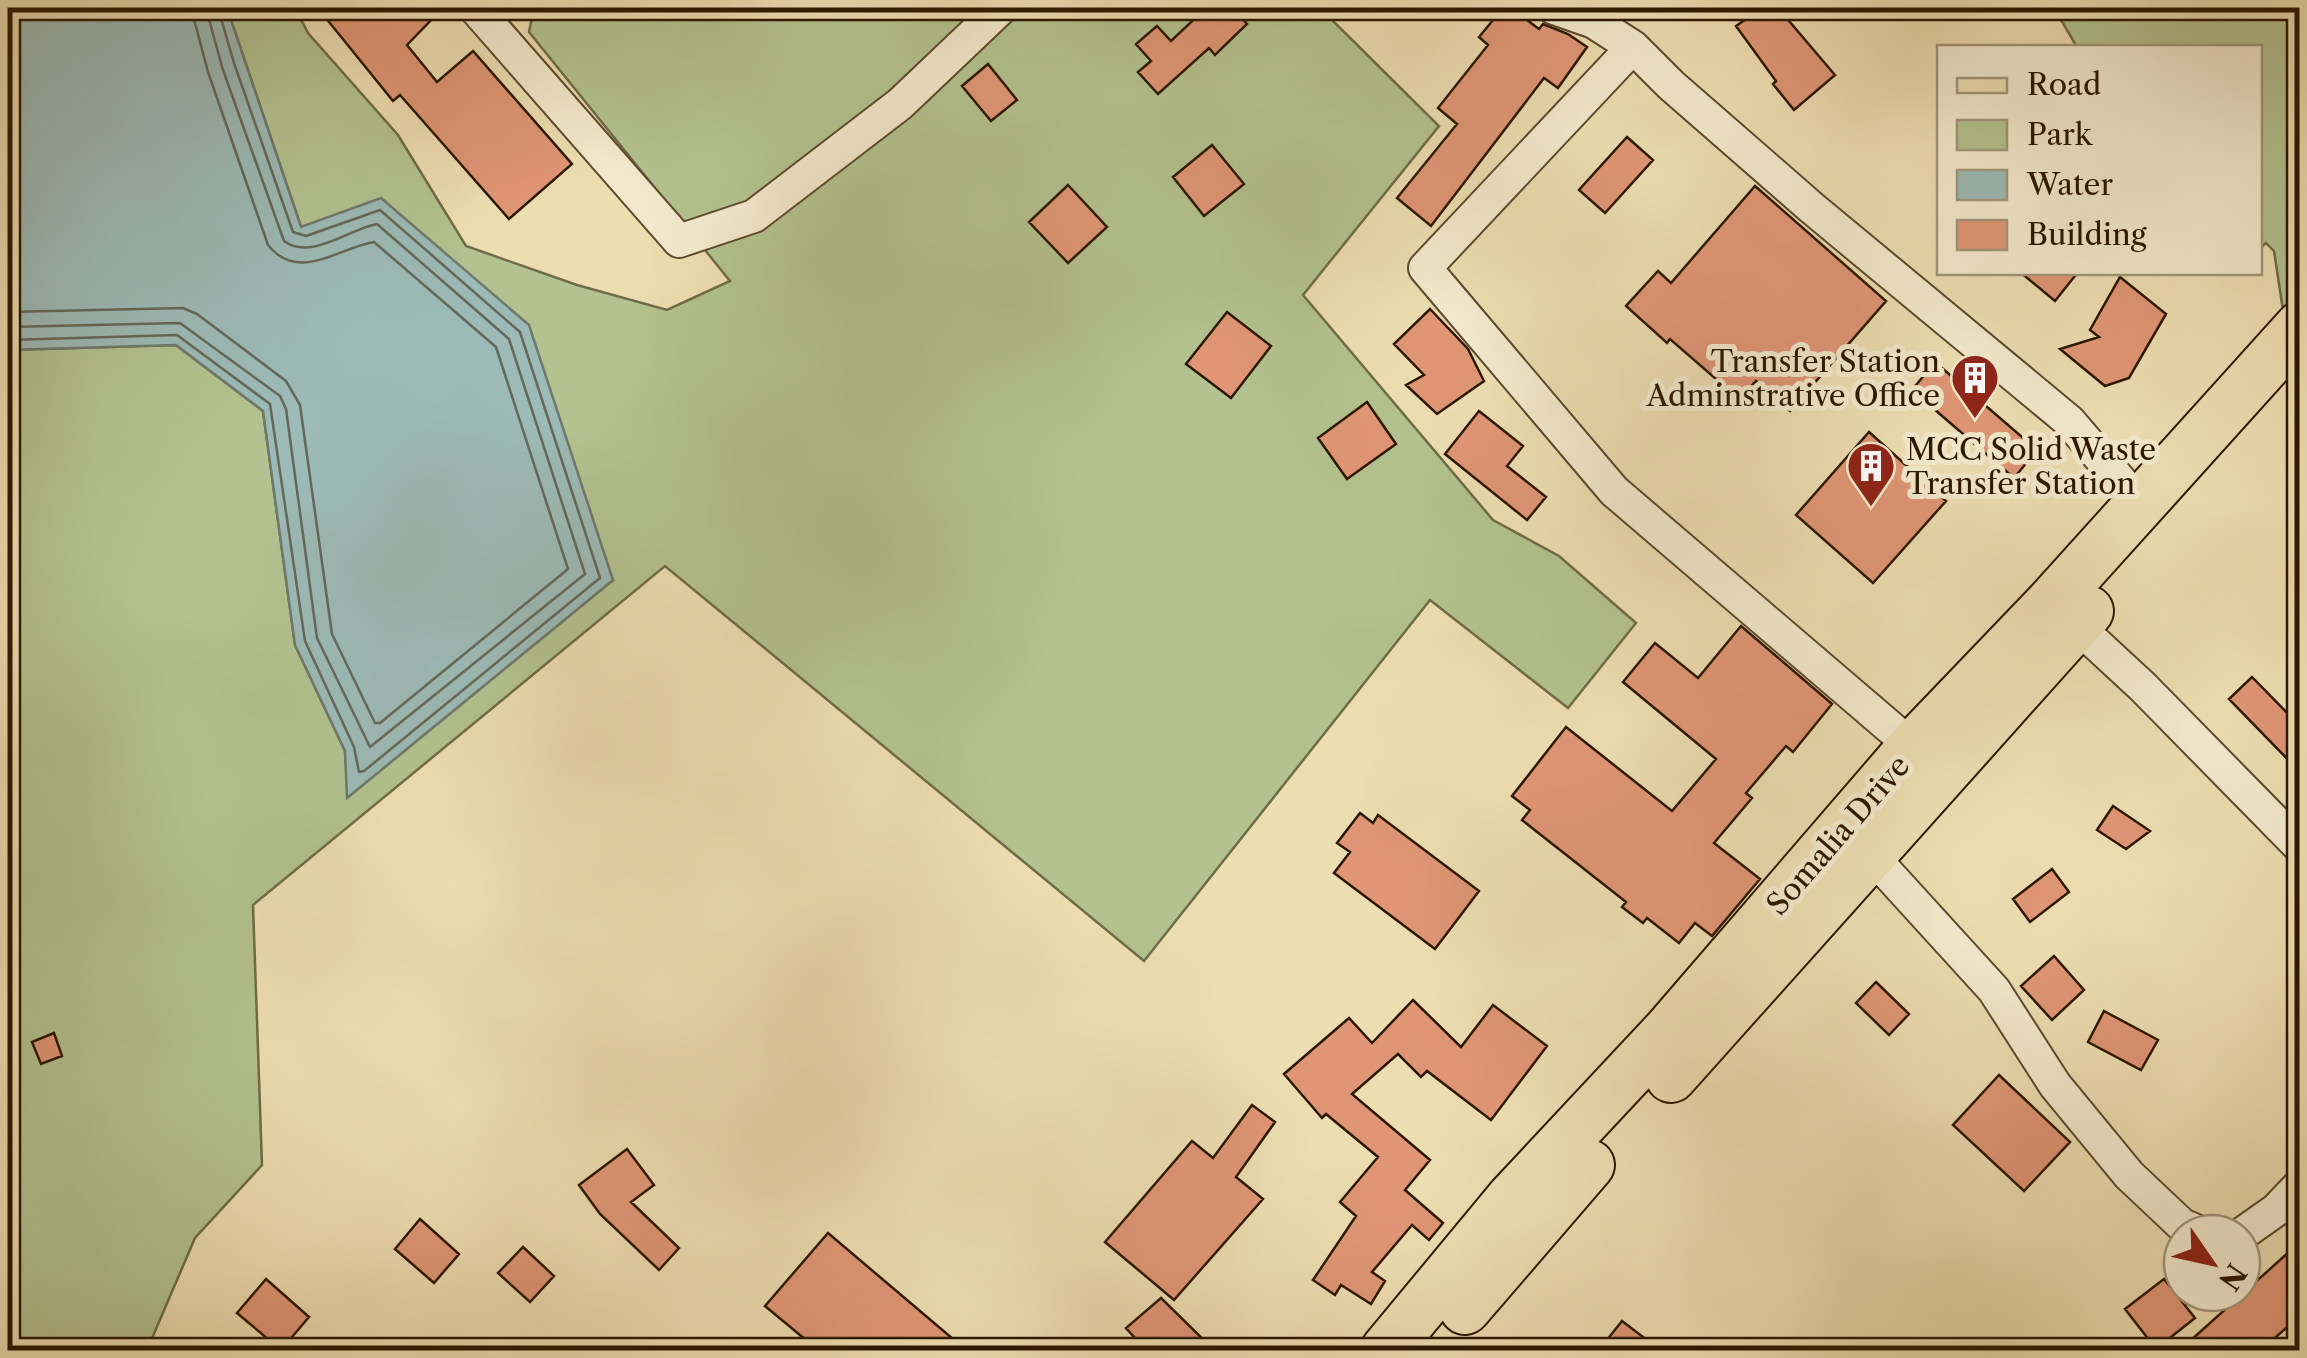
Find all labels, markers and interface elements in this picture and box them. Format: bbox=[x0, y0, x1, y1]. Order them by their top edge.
legend bbox=[1937, 45, 2262, 275]
text: Road bbox=[2027, 66, 2101, 103]
text: Park bbox=[2027, 116, 2094, 153]
text: Water bbox=[2026, 166, 2113, 203]
text: Building bbox=[2027, 216, 2147, 253]
place label: Transfer Station Adminstrative Office bbox=[1645, 343, 1940, 414]
building icon: Transfer Station Adminstrative Office bbox=[1949, 352, 2001, 420]
place label: MCC Solid Waste Transfer Station bbox=[1906, 431, 2156, 502]
building icon: MCC Solid Waste Transfer Station bbox=[1845, 440, 1897, 508]
street label: Somalia Drive bbox=[1759, 748, 1917, 922]
north arrow bbox=[2162, 1213, 2262, 1313]
text: N bbox=[2212, 1257, 2254, 1297]

